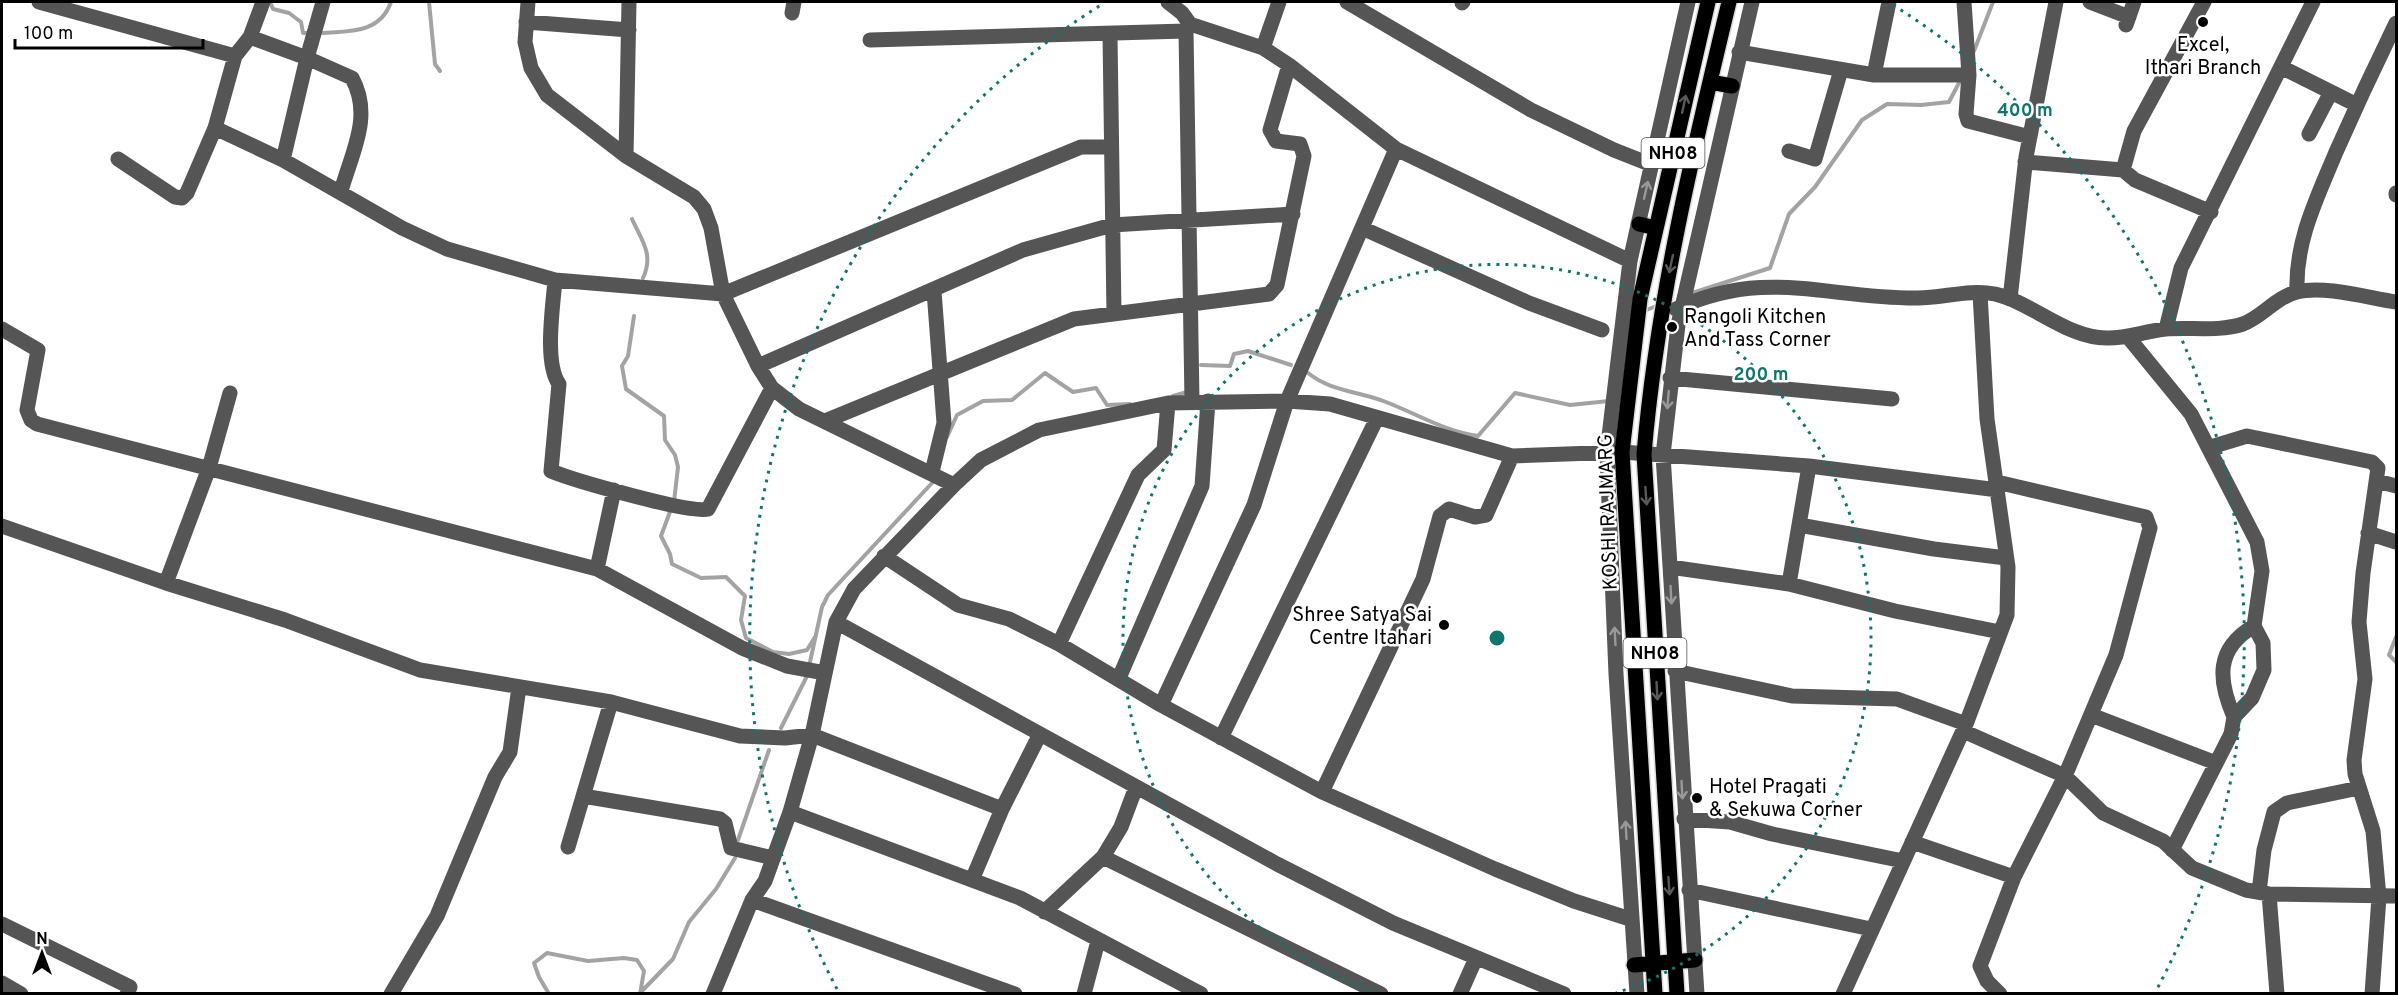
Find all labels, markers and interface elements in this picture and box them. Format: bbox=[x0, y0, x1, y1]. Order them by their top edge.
scale bar bbox=[15, 12, 202, 50]
marker: Excel, Ithari Branch bbox=[2196, 15, 2210, 29]
text: 100 m bbox=[24, 23, 73, 46]
place label: Excel, Ithari Branch bbox=[2145, 33, 2261, 82]
one-way arrow bbox=[1678, 95, 1690, 114]
text: 400 m bbox=[1997, 100, 2053, 123]
road number: NH08 bbox=[1642, 138, 1704, 168]
one-way arrow bbox=[1641, 181, 1653, 200]
one-way arrow bbox=[1665, 253, 1676, 273]
place label: Rangoli Kitchen And Tass Corner bbox=[1684, 305, 1831, 354]
marker: Rangoli Kitchen And Tass Corner bbox=[1665, 320, 1679, 334]
text: 200 m bbox=[1733, 364, 1789, 387]
one-way arrow bbox=[1662, 390, 1673, 410]
street label: KOSHI RAJMARG bbox=[1593, 433, 1625, 591]
one-way arrow bbox=[1641, 486, 1652, 506]
one-way arrow bbox=[1666, 585, 1677, 604]
place label: Shree Satya Sai Centre Itahari bbox=[1292, 603, 1432, 652]
marker: Shree Satya Sai Centre Itahari bbox=[1437, 618, 1451, 632]
one-way arrow bbox=[1609, 626, 1620, 646]
centre of rings bbox=[1487, 628, 1507, 648]
road number: NH08 bbox=[1624, 638, 1686, 668]
one-way arrow bbox=[1651, 681, 1662, 700]
place label: Hotel Pragati & Sekuwa Corner bbox=[1709, 775, 1863, 824]
one-way arrow bbox=[1677, 779, 1688, 799]
marker: Hotel Pragati & Sekuwa Corner bbox=[1690, 791, 1704, 805]
one-way arrow bbox=[1620, 821, 1631, 841]
one-way arrow bbox=[1663, 875, 1674, 895]
north arrow bbox=[12, 923, 72, 983]
text: N bbox=[36, 930, 48, 950]

